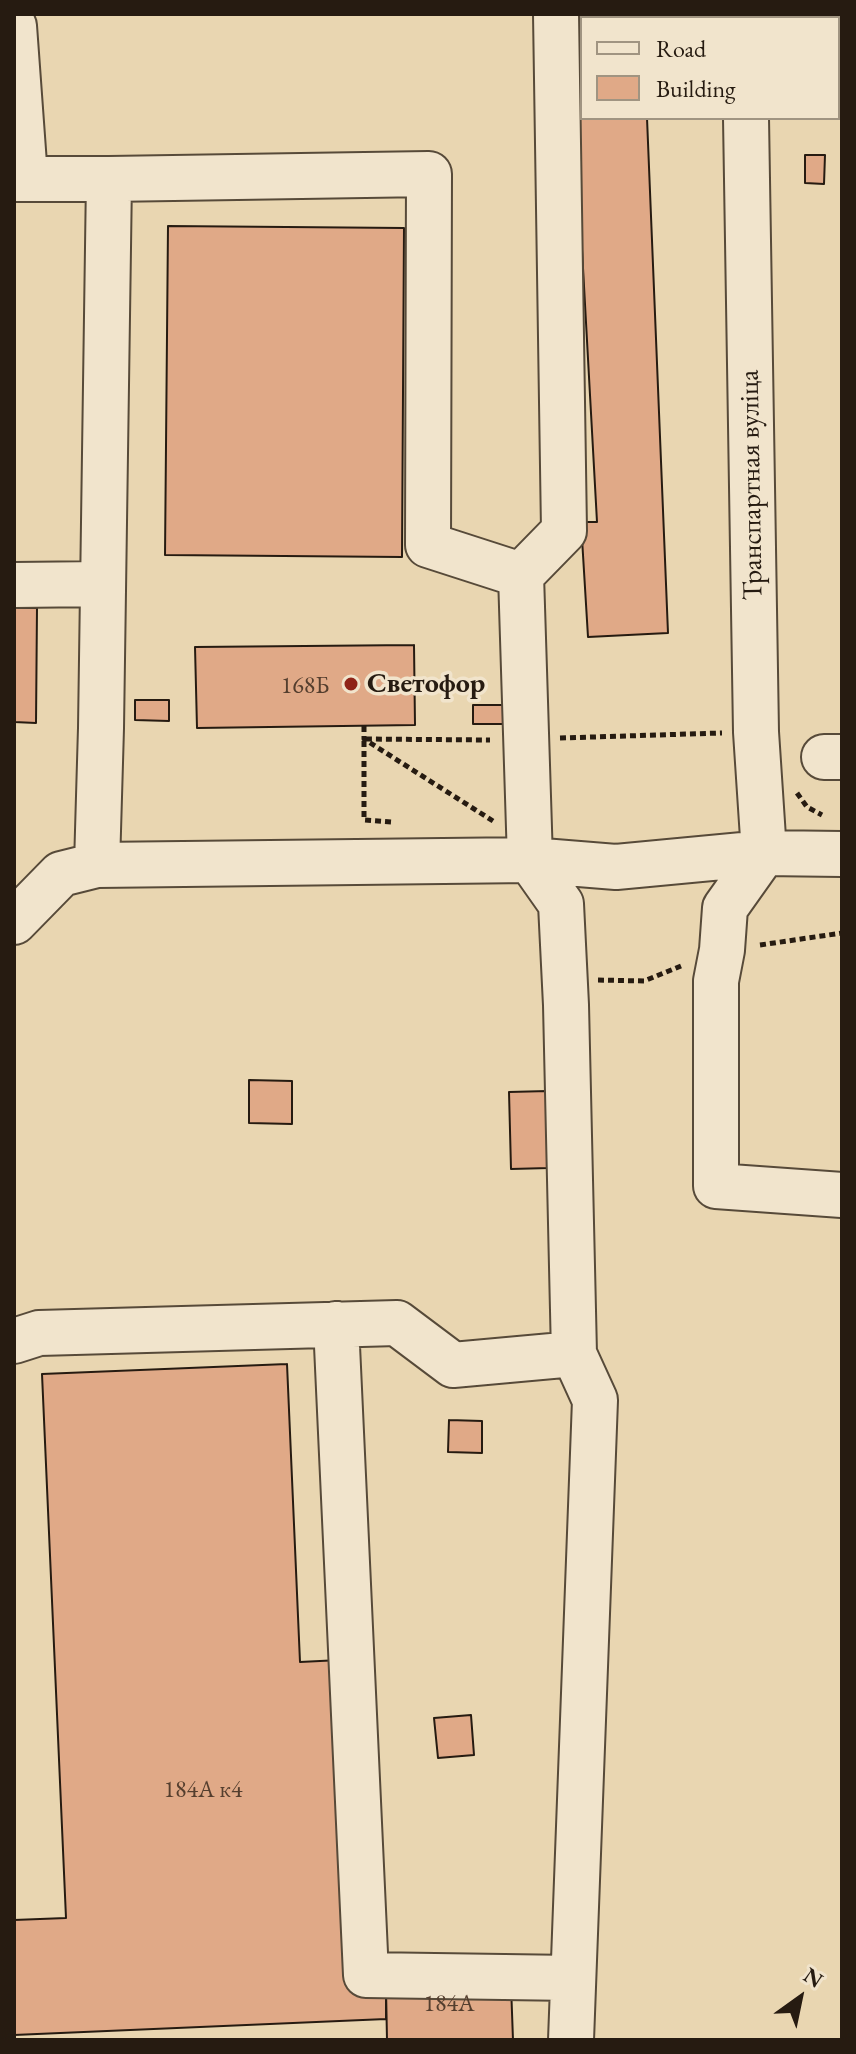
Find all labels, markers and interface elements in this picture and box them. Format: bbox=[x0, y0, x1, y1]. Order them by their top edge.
legend bbox=[580, 16, 840, 120]
text: Road bbox=[656, 33, 706, 64]
text: Building bbox=[656, 73, 736, 104]
street label: Транспартная вуліца bbox=[733, 369, 771, 601]
place label: Светофор bbox=[367, 667, 485, 701]
house number: 168Б bbox=[281, 672, 329, 700]
marker: Светофор bbox=[342, 675, 360, 693]
house number: 184А к4 bbox=[164, 1776, 242, 1804]
north arrow bbox=[760, 1958, 840, 2038]
text: N bbox=[798, 1960, 829, 1994]
house number: 184А bbox=[423, 1990, 475, 2018]

